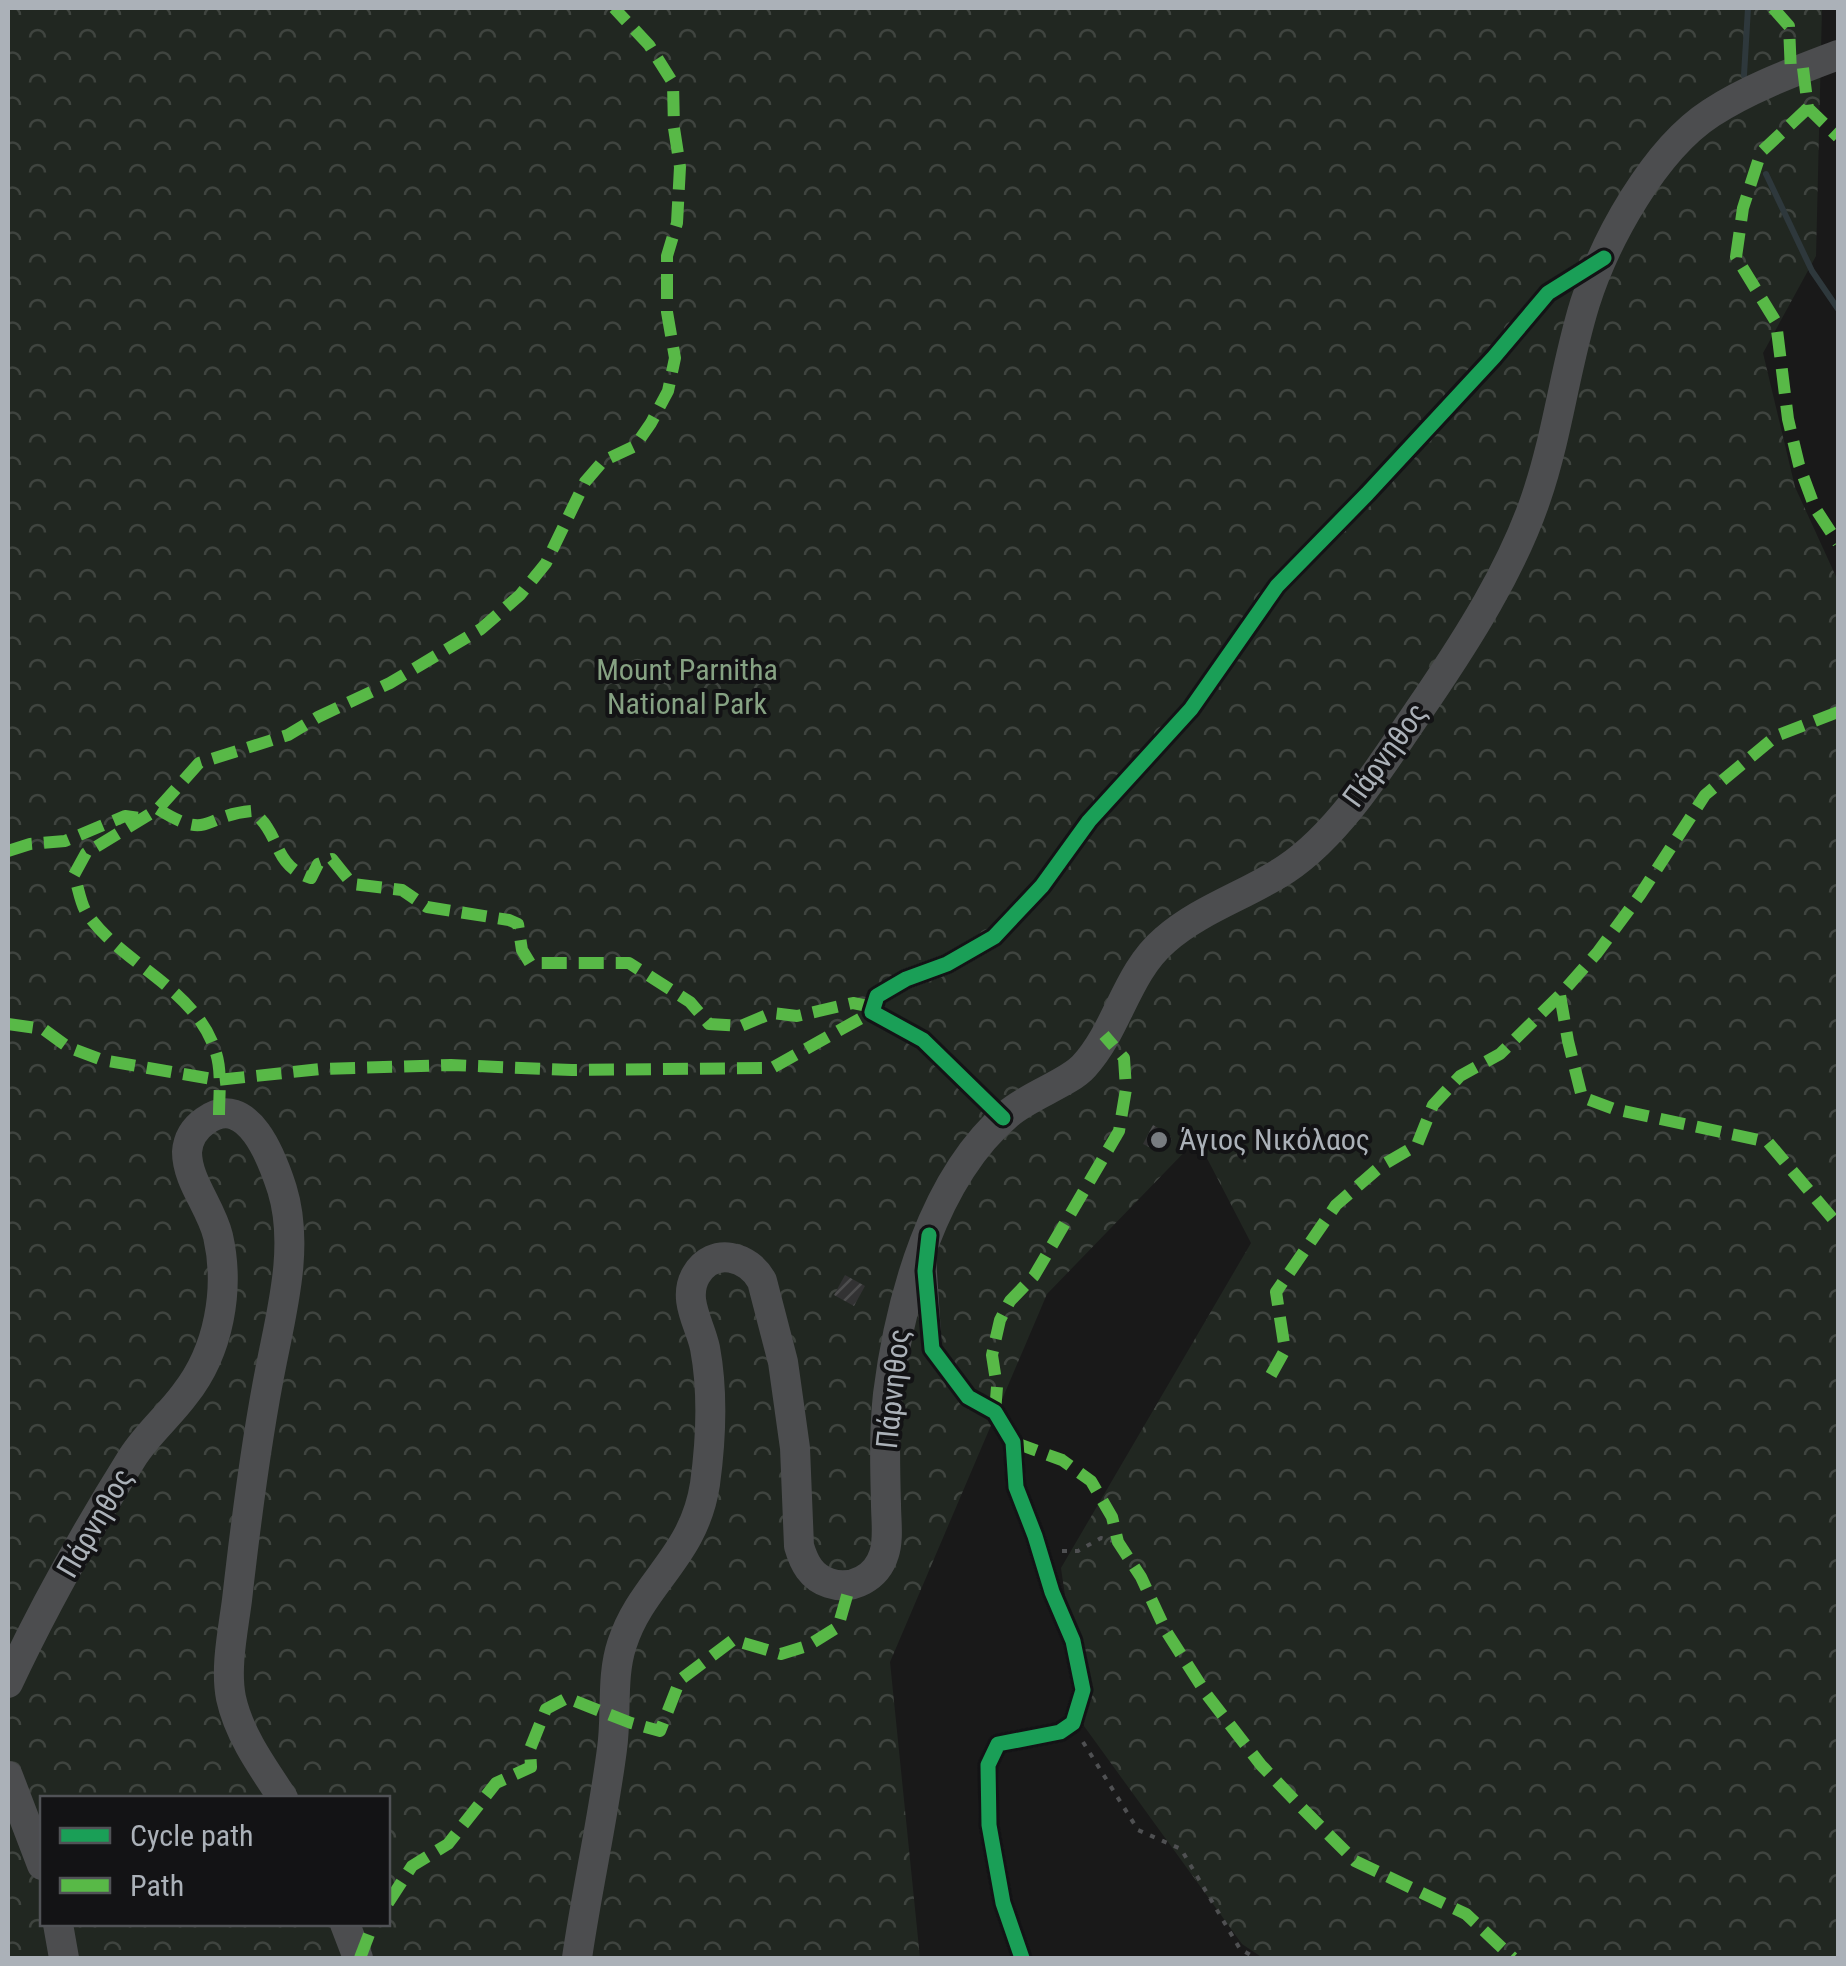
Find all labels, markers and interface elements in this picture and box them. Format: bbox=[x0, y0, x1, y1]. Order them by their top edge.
park label: Mount Parnitha National Park bbox=[596, 652, 778, 721]
street label: Πάρνηθος bbox=[1335, 696, 1434, 814]
place label: Άγιος Νικόλαος bbox=[1179, 1122, 1370, 1157]
marker: Άγιος Νικόλαος bbox=[1148, 1129, 1170, 1151]
street label: Πάρνηθος bbox=[869, 1327, 916, 1451]
street label: Πάρνηθος bbox=[49, 1462, 140, 1584]
legend bbox=[40, 1796, 390, 1926]
text: Cycle path bbox=[130, 1818, 254, 1853]
text: Path bbox=[130, 1868, 184, 1903]

